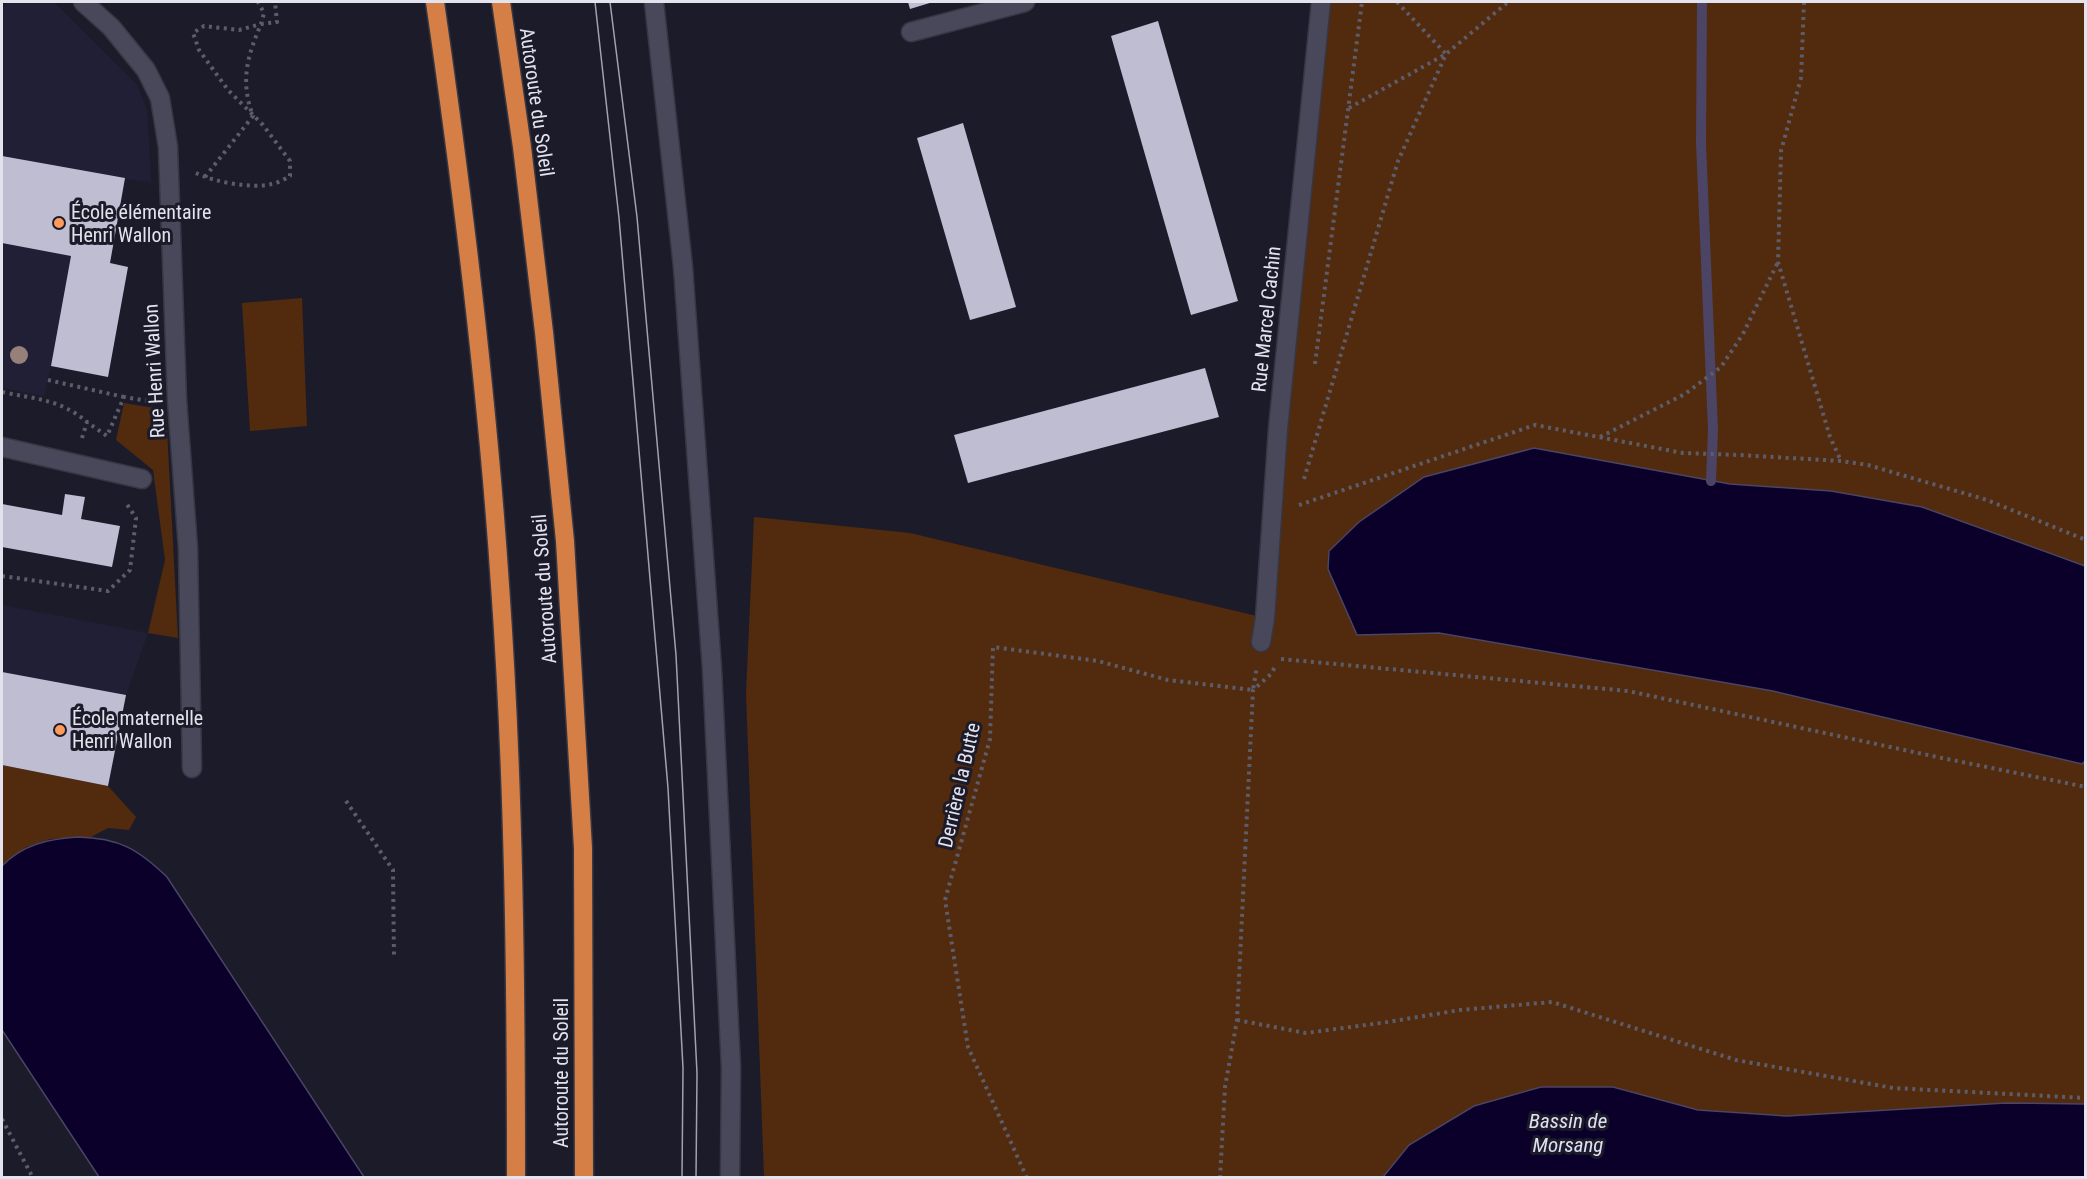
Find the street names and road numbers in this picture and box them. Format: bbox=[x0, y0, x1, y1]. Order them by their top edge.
street label: Autoroute du Soleil bbox=[515, 26, 559, 178]
street label: Rue Marcel Cachin bbox=[1246, 245, 1286, 393]
street label: Rue Henri Wallon bbox=[138, 303, 170, 439]
street label: Autoroute du Soleil bbox=[527, 513, 561, 665]
street label: Derrière la Butte bbox=[933, 720, 985, 850]
street label: Autoroute du Soleil bbox=[549, 998, 573, 1148]

